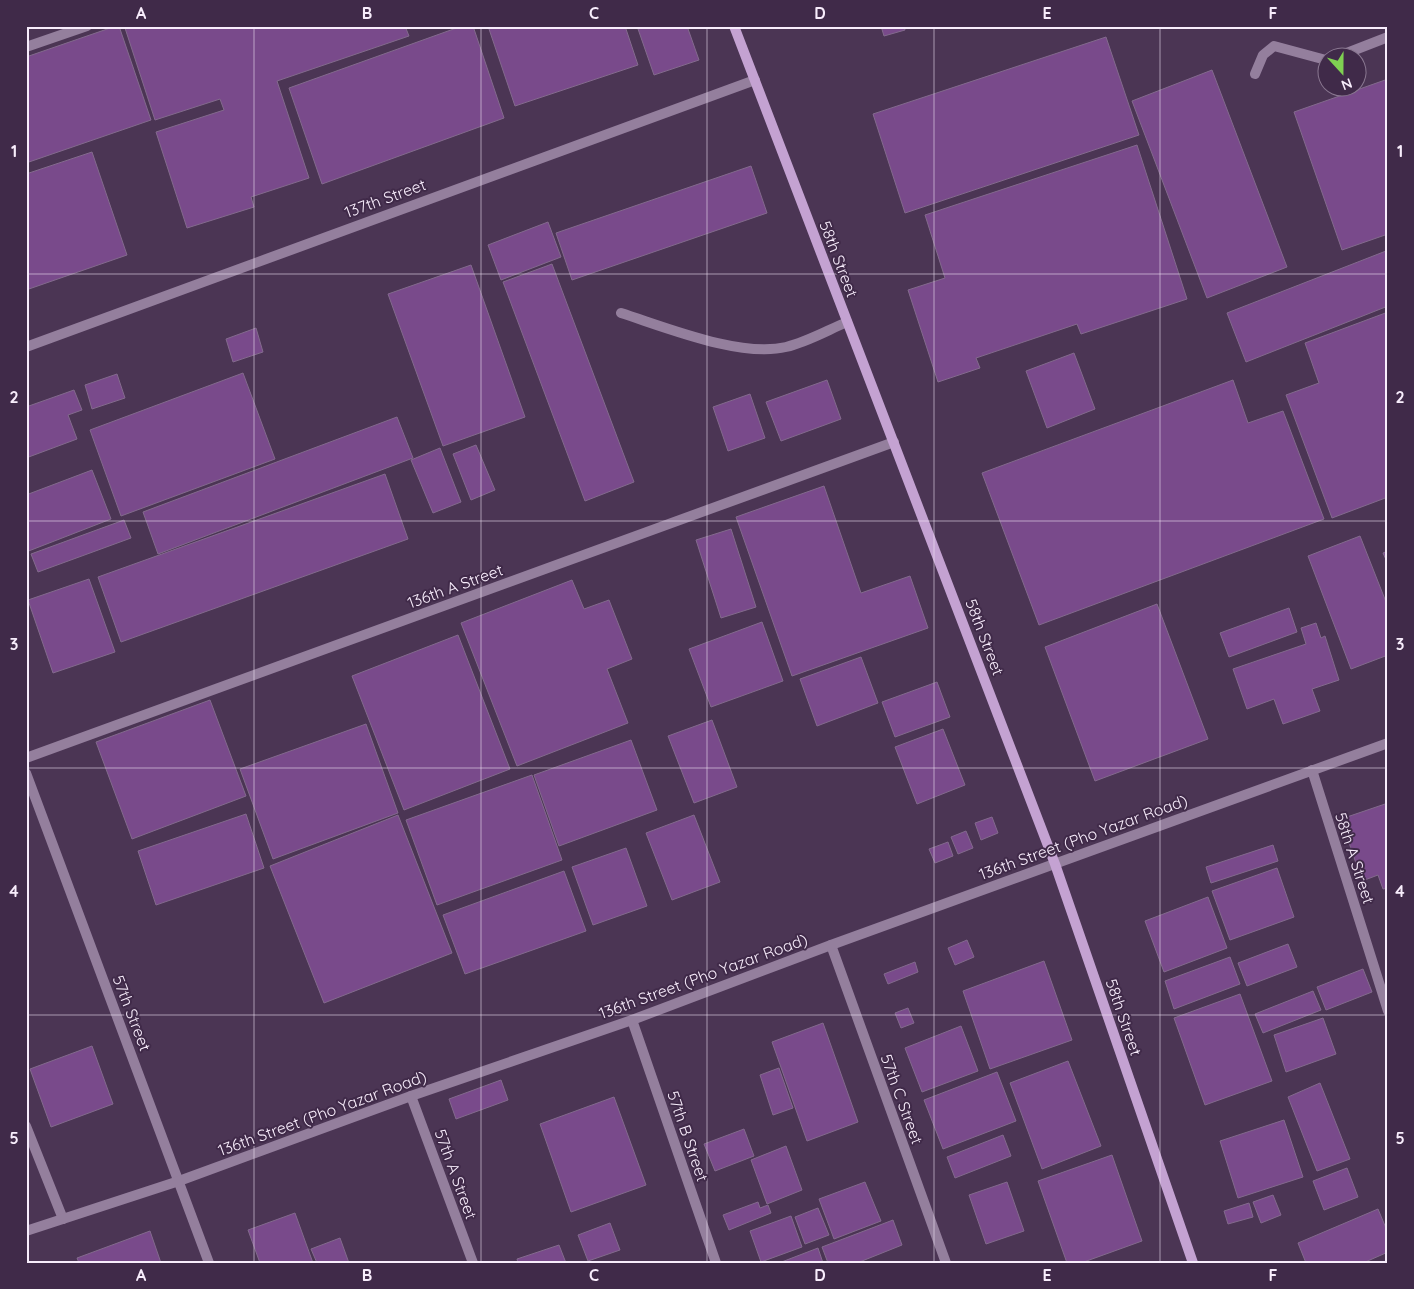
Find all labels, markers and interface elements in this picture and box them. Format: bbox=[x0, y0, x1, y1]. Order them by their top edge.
text: A bbox=[136, 3, 147, 23]
text: B bbox=[362, 3, 372, 23]
text: C bbox=[589, 3, 599, 23]
text: D bbox=[814, 3, 826, 23]
text: E bbox=[1042, 3, 1052, 23]
text: F bbox=[1269, 3, 1278, 23]
north arrow bbox=[1316, 48, 1366, 98]
text: N bbox=[1339, 74, 1355, 94]
text: 1 bbox=[11, 141, 17, 161]
text: 1 bbox=[1397, 141, 1403, 161]
street label: 137th Street bbox=[342, 174, 428, 222]
street label: 58th Street bbox=[815, 218, 863, 300]
text: 2 bbox=[9, 387, 19, 407]
text: 2 bbox=[1395, 387, 1405, 407]
street label: 136th A Street bbox=[404, 559, 506, 613]
street label: 58th Street bbox=[961, 596, 1009, 678]
text: 3 bbox=[10, 634, 18, 654]
text: 3 bbox=[1396, 634, 1404, 654]
street label: 136th Street (Pho Yazar Road) bbox=[976, 790, 1190, 884]
street label: 58th A Street bbox=[1331, 810, 1379, 906]
text: 4 bbox=[9, 881, 19, 901]
text: 4 bbox=[1395, 881, 1405, 901]
street label: 136th Street (Pho Yazar Road) bbox=[596, 929, 810, 1023]
street label: 57th Street bbox=[108, 972, 156, 1054]
street label: 58th Street bbox=[1102, 976, 1146, 1058]
street label: 57th C Street bbox=[876, 1051, 928, 1147]
street label: 136th Street (Pho Yazar Road) bbox=[215, 1066, 429, 1160]
street label: 57th B Street bbox=[663, 1088, 713, 1184]
street label: 57th A Street bbox=[430, 1126, 482, 1222]
text: 5 bbox=[9, 1128, 19, 1148]
text: 5 bbox=[1395, 1128, 1405, 1148]
text: A bbox=[136, 1265, 147, 1285]
text: B bbox=[362, 1265, 372, 1285]
text: C bbox=[589, 1265, 599, 1285]
text: D bbox=[814, 1265, 826, 1285]
text: E bbox=[1042, 1265, 1052, 1285]
text: F bbox=[1269, 1265, 1278, 1285]

